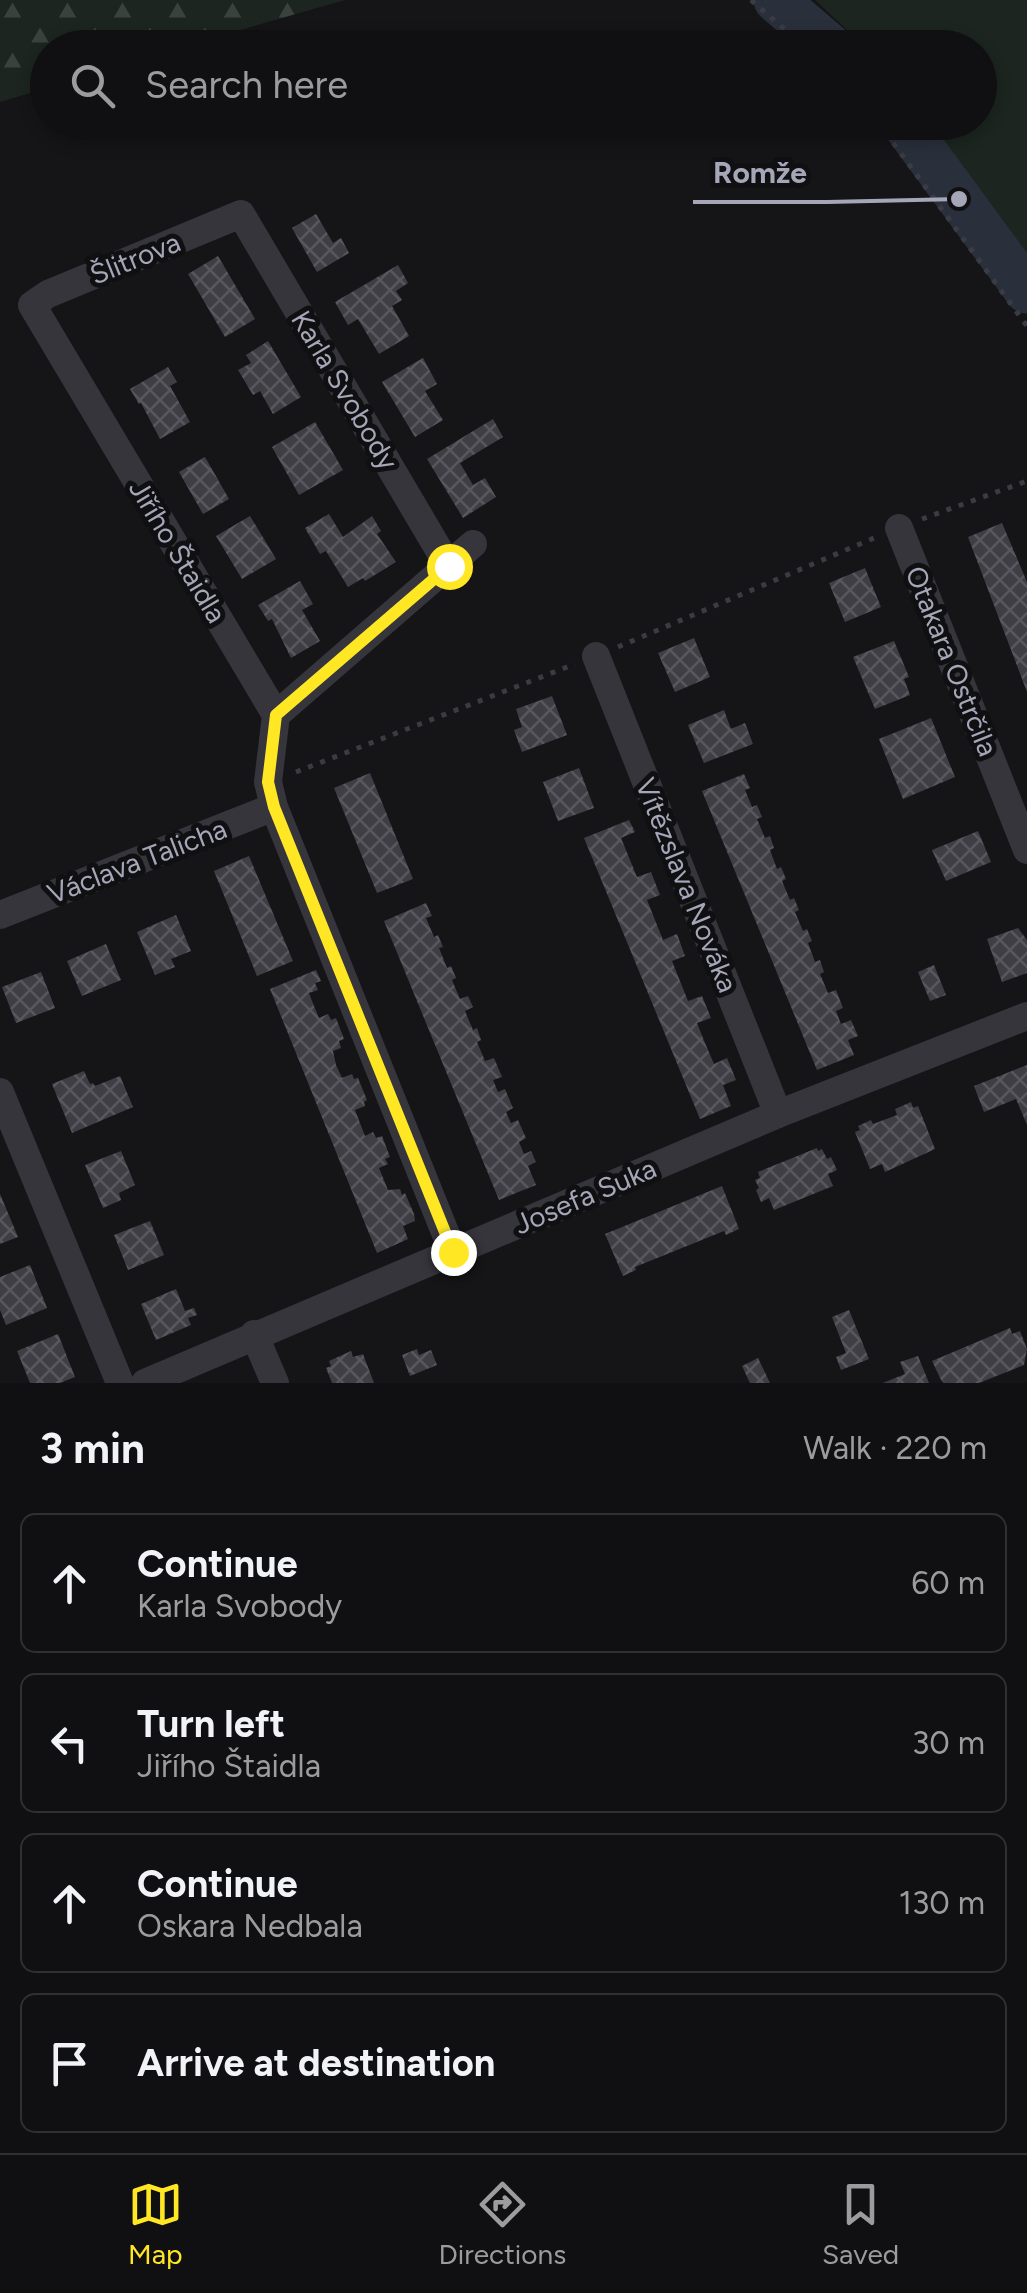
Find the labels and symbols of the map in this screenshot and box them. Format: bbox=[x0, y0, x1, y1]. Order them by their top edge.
callout: Romže bbox=[693, 142, 827, 202]
text: Romže bbox=[713, 154, 807, 191]
street label: Šlitrova bbox=[85, 225, 185, 291]
street label: Karla Svobody bbox=[284, 304, 406, 476]
street label: Jiřího Štaidla bbox=[122, 473, 234, 629]
route start bbox=[427, 544, 473, 590]
street label: Otakara Ostrčila bbox=[898, 561, 1006, 761]
street label: Vítězslava Nováka bbox=[629, 773, 745, 997]
street label: Václava Talicha bbox=[43, 811, 231, 911]
street label: Josefa Suka bbox=[509, 1151, 661, 1241]
route end bbox=[431, 1230, 477, 1276]

